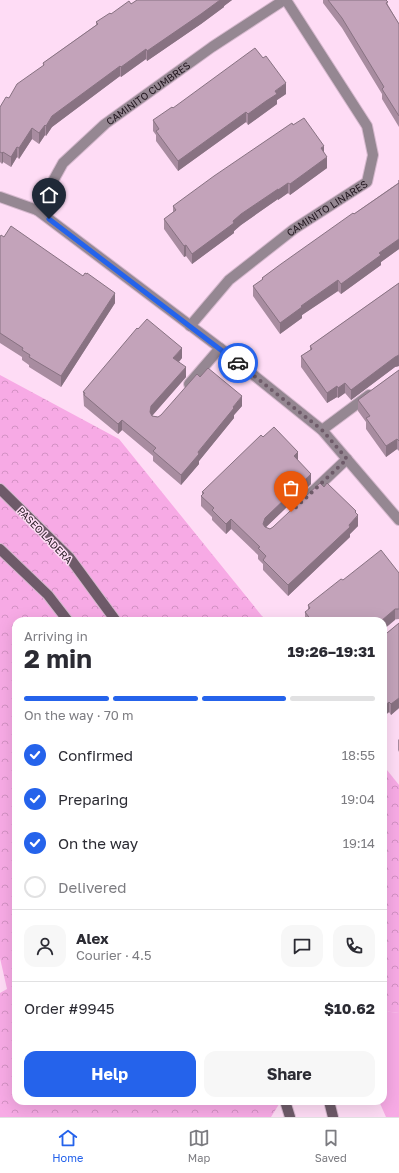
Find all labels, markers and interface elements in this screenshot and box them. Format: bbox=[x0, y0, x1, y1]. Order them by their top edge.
street label: CAMINITO CUMBRES bbox=[104, 59, 192, 127]
street label: CAMINITO LINARES bbox=[284, 177, 370, 239]
pin bbox=[32, 178, 66, 219]
icon: home bbox=[38, 184, 60, 206]
courier bbox=[218, 343, 258, 383]
icon: car bbox=[227, 352, 249, 374]
pin bbox=[274, 471, 308, 512]
icon: bag bbox=[280, 477, 302, 499]
street label: PASEO LADERA bbox=[15, 504, 75, 566]
text: Arriving in bbox=[24, 628, 88, 644]
text: 19:26–19:31 bbox=[287, 642, 375, 660]
text: 2 min bbox=[24, 643, 92, 674]
text: On the way · 70 m bbox=[24, 707, 134, 723]
icon: check bbox=[24, 744, 46, 766]
text: Confirmed bbox=[58, 746, 133, 764]
text: 18:55 bbox=[342, 747, 375, 763]
icon: check bbox=[24, 788, 46, 810]
text: Preparing bbox=[58, 790, 128, 808]
text: 19:04 bbox=[341, 791, 375, 807]
icon: check bbox=[24, 832, 46, 854]
text: On the way bbox=[58, 834, 138, 852]
text: 19:14 bbox=[343, 835, 375, 851]
text: Delivered bbox=[58, 878, 126, 896]
button: person bbox=[24, 925, 66, 967]
button: chat bbox=[281, 925, 323, 967]
button: phone bbox=[333, 925, 375, 967]
text: Alex bbox=[76, 929, 109, 947]
text: Courier · 4.5 bbox=[76, 947, 151, 963]
text: Order #9945 bbox=[24, 999, 115, 1017]
text: $10.62 bbox=[324, 999, 375, 1017]
button: Help bbox=[24, 1051, 196, 1097]
button: Share bbox=[204, 1051, 375, 1097]
tab: Home bbox=[52, 1127, 83, 1164]
tab: Map bbox=[188, 1127, 210, 1164]
tab: Saved bbox=[315, 1127, 347, 1164]

